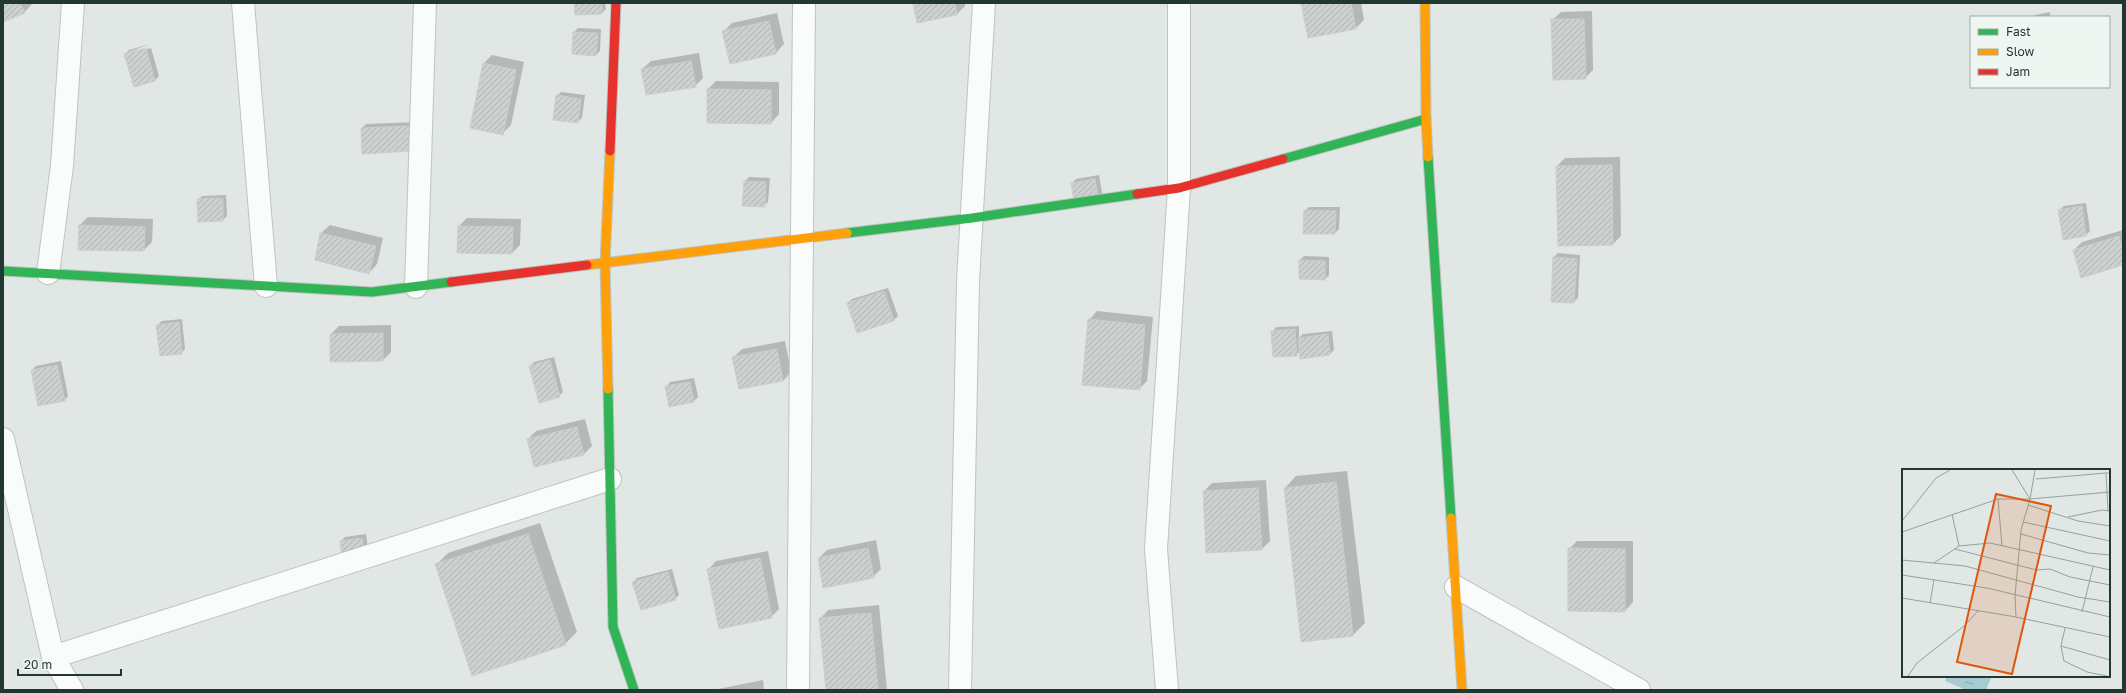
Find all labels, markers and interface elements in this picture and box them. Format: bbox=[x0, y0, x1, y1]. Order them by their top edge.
legend bbox=[1970, 16, 2110, 88]
text: Fast bbox=[2006, 24, 2031, 39]
text: Slow bbox=[2006, 44, 2034, 59]
text: Jam bbox=[2006, 64, 2030, 79]
inset map bbox=[1902, 469, 2110, 677]
scale bar bbox=[18, 651, 121, 677]
text: 20 m bbox=[24, 657, 52, 672]

